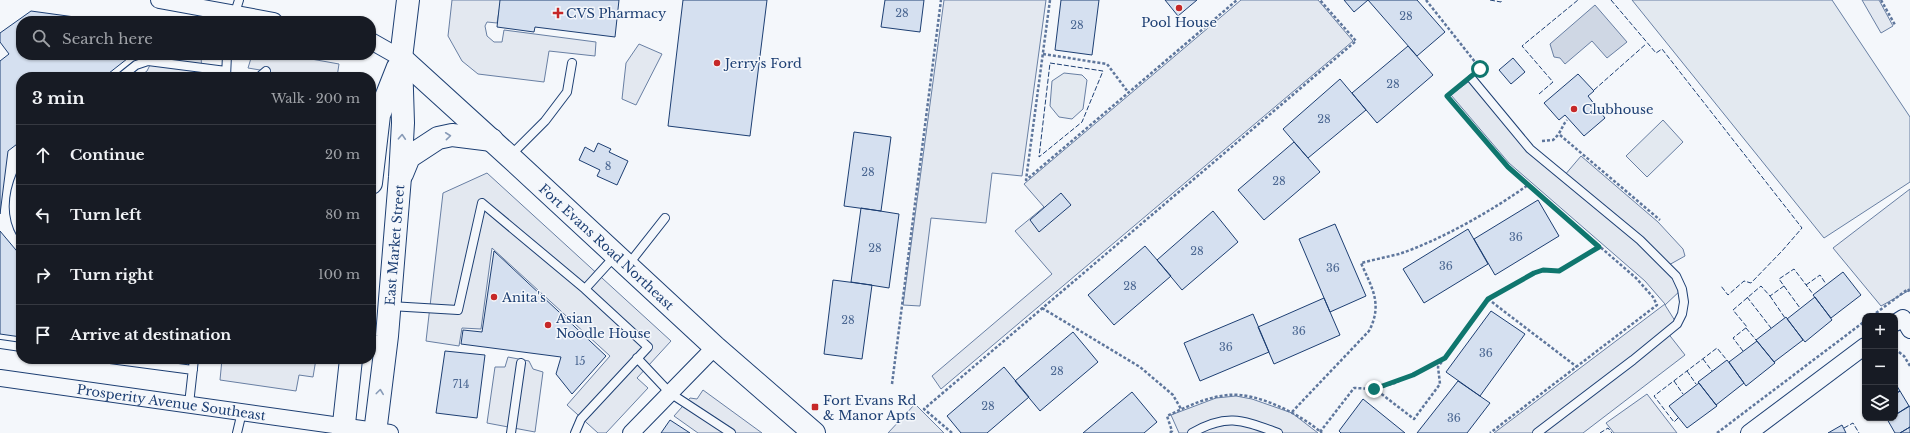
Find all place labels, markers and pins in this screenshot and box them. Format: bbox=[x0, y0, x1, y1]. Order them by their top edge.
marker: Pool House bbox=[1174, 3, 1184, 13]
place label: CVS Pharmacy bbox=[566, 5, 667, 22]
marker: CVS Pharmacy bbox=[553, 8, 563, 18]
place label: Pool House bbox=[1141, 14, 1217, 31]
place label: Jerry's Ford bbox=[723, 55, 802, 72]
marker: Jerry's Ford bbox=[712, 58, 722, 68]
place label: Clubhouse bbox=[1582, 101, 1653, 118]
marker: Clubhouse bbox=[1569, 104, 1579, 114]
place label: Anita's bbox=[501, 289, 546, 306]
marker: Anita's bbox=[489, 292, 499, 302]
place label: Asian Noodle House bbox=[555, 310, 651, 342]
marker: Asian Noodle House bbox=[543, 320, 553, 330]
place label: Fort Evans Rd & Manor Apts bbox=[823, 392, 916, 424]
marker: Fort Evans Rd & Manor Apts bbox=[810, 402, 820, 412]

